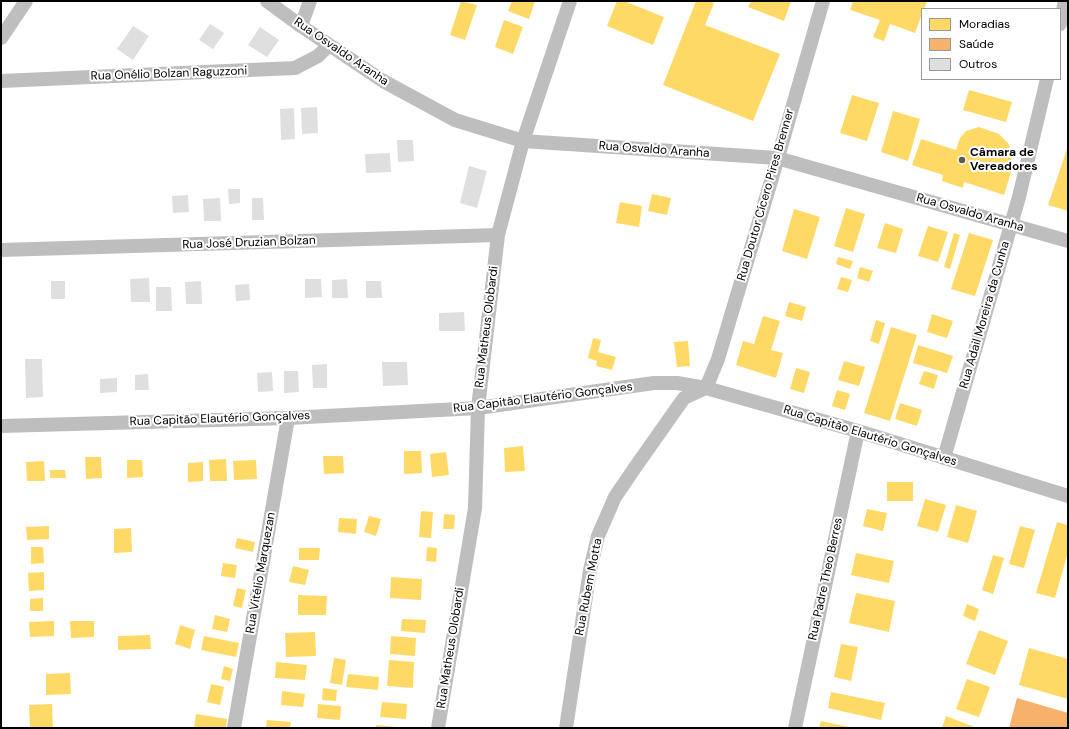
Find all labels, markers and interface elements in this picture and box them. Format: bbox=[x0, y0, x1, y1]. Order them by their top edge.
legend bbox=[921, 8, 1061, 80]
street label: Rua Osvaldo Aranha bbox=[291, 15, 391, 89]
text: Moradias bbox=[959, 16, 1010, 32]
text: Saúde bbox=[959, 36, 994, 52]
text: Outros bbox=[959, 56, 997, 72]
street label: Rua Onélio Bolzan Raguzzoni bbox=[90, 64, 248, 84]
street label: Rua Doutor Cícero Pires Brenner bbox=[735, 107, 797, 283]
street label: Rua Osvaldo Aranha bbox=[598, 139, 710, 161]
place label: Câmara de Vereadores bbox=[970, 146, 1038, 174]
marker: Câmara de Vereadores bbox=[957, 155, 967, 165]
street label: Rua Osvaldo Aranha bbox=[915, 191, 1025, 235]
street label: Rua José Druzian Bolzan bbox=[182, 233, 316, 253]
street label: Rua Adail Moreira da Cunha bbox=[957, 240, 1013, 390]
street label: Rua Matheus Olobardi bbox=[472, 265, 502, 389]
street label: Rua Capitão Elautério Gonçalves bbox=[452, 380, 634, 416]
street label: Rua Capitão Elautério Gonçalves bbox=[782, 403, 958, 469]
street label: Rua Capitão Elautério Gonçalves bbox=[129, 409, 311, 429]
street label: Rua Vitélio Marquezan bbox=[243, 511, 279, 635]
street label: Rua Padre Theo Berres bbox=[806, 516, 846, 642]
street label: Rua Rubem Motta bbox=[573, 537, 605, 637]
street label: Rua Matheus Olobardi bbox=[434, 586, 468, 710]

